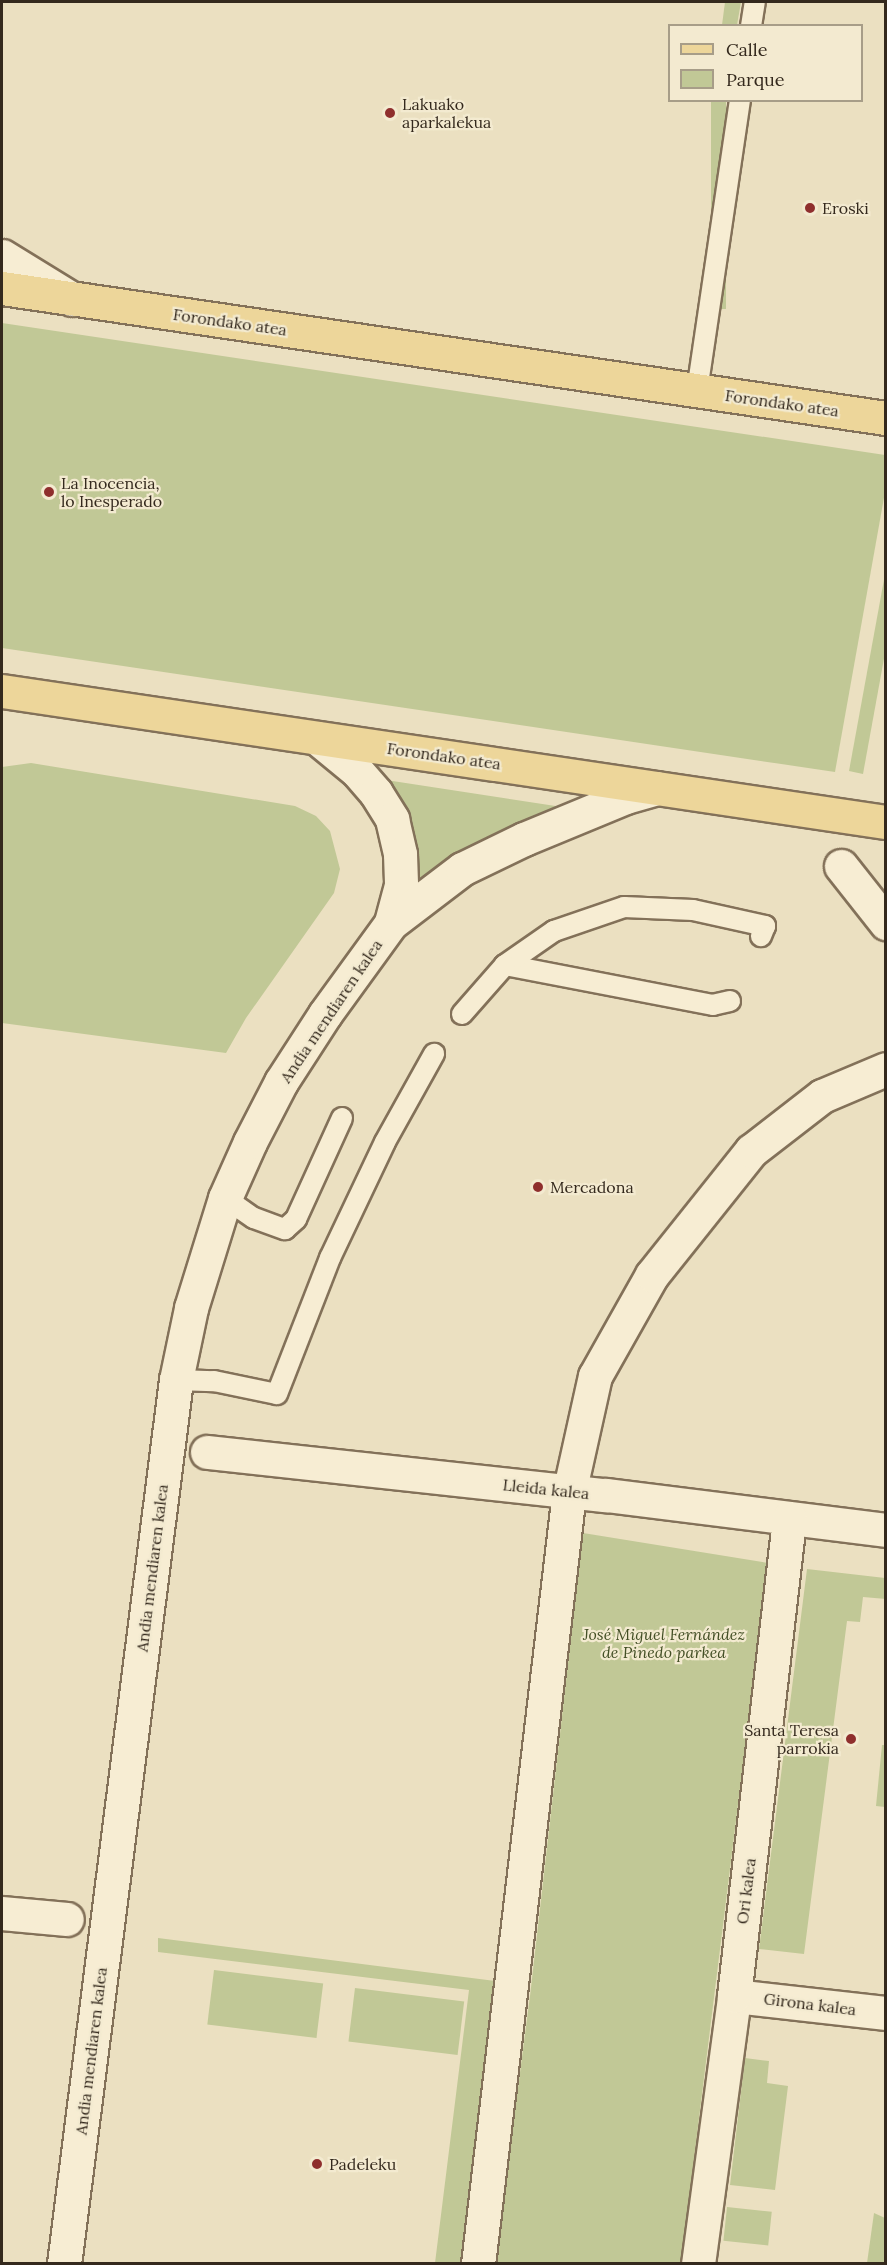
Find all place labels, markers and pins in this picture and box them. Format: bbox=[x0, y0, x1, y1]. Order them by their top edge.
place label: Lakuako aparkalekua bbox=[402, 94, 491, 132]
marker: Lakuako aparkalekua bbox=[383, 106, 397, 120]
place label: Eroski bbox=[822, 198, 869, 218]
marker: Eroski bbox=[803, 201, 817, 215]
place label: La Inocencia, lo Inesperado bbox=[61, 473, 162, 511]
marker: La Inocencia, lo Inesperado bbox=[42, 485, 56, 499]
place label: Mercadona bbox=[550, 1177, 634, 1197]
marker: Mercadona bbox=[531, 1180, 545, 1194]
place label: Santa Teresa parrokia bbox=[744, 1720, 839, 1758]
marker: Santa Teresa parrokia bbox=[844, 1732, 858, 1746]
place label: Padeleku bbox=[329, 2154, 396, 2174]
marker: Padeleku bbox=[310, 2157, 324, 2171]

